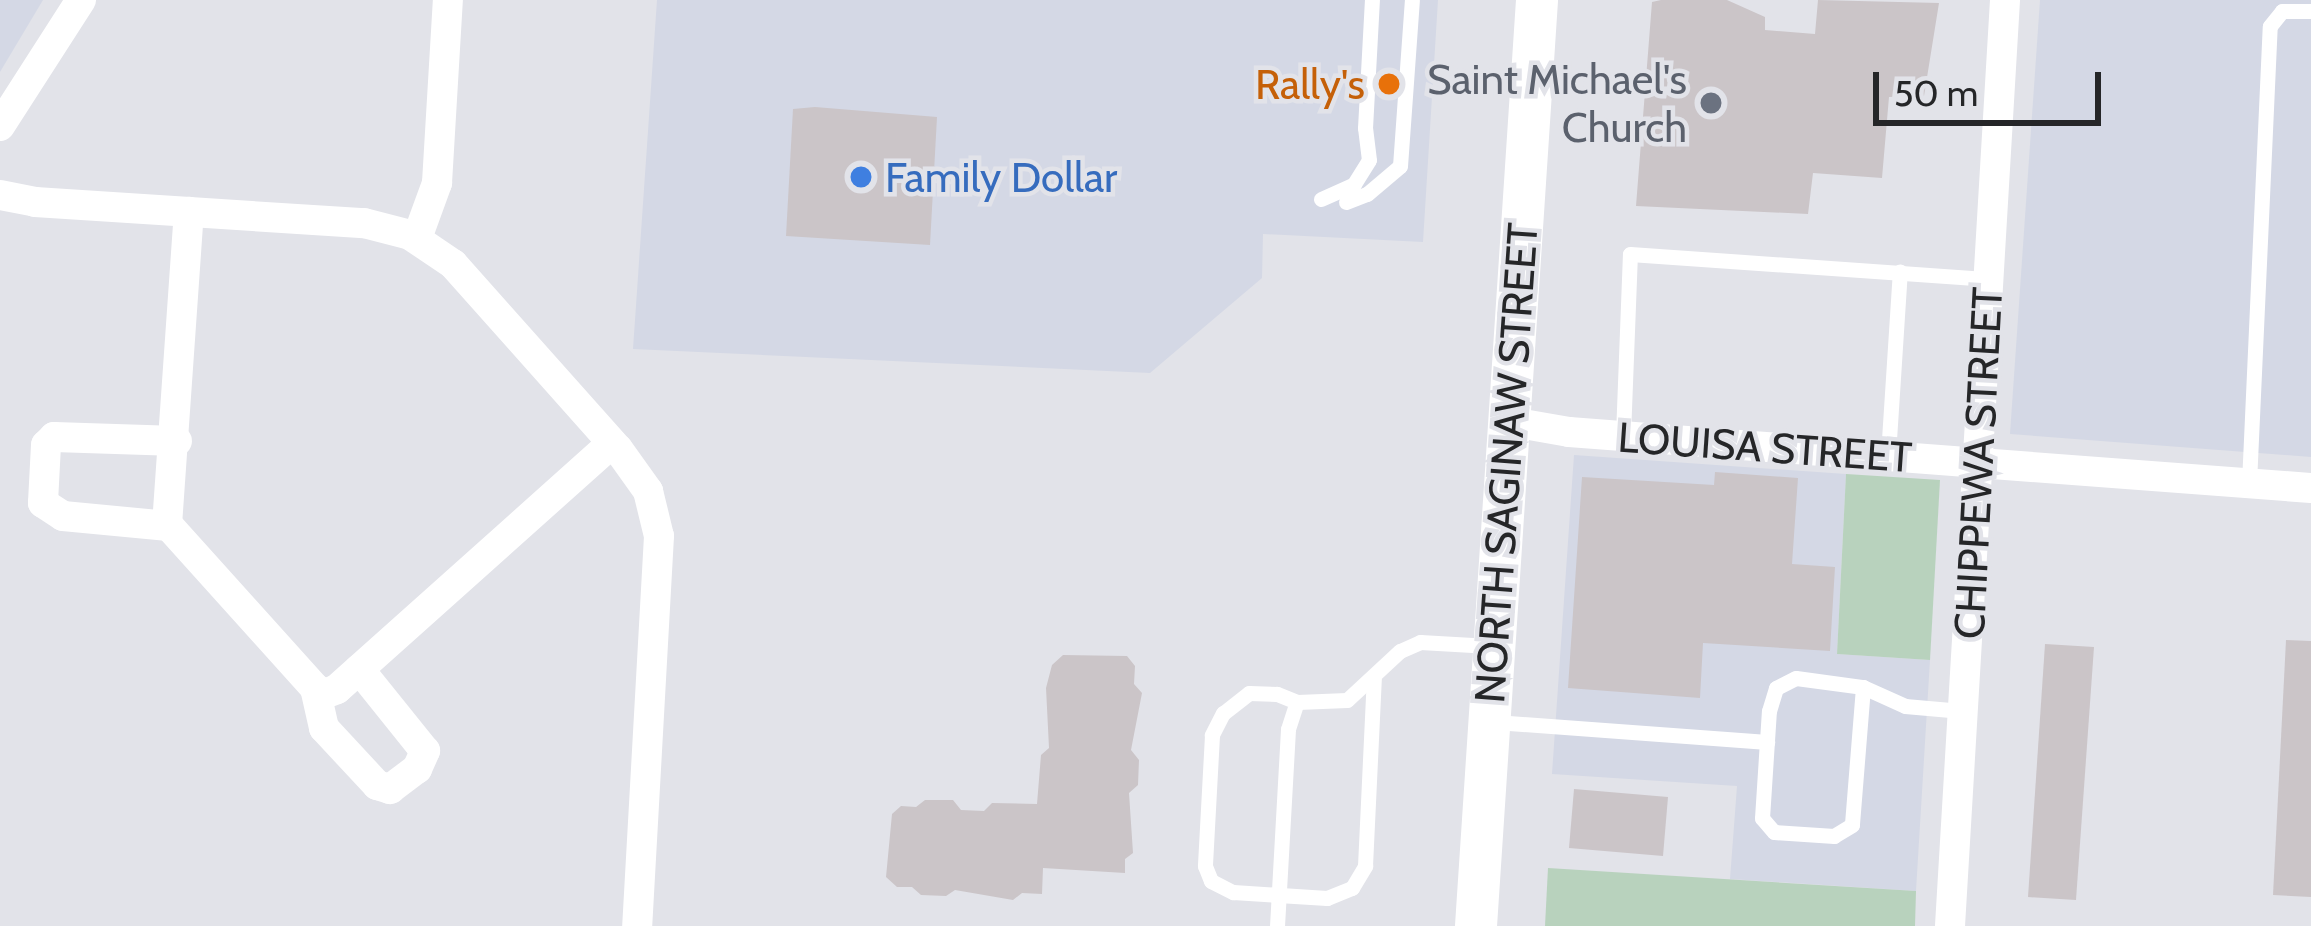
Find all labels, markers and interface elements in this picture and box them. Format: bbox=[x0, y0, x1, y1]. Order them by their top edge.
scale bar bbox=[1879, 48, 2107, 122]
place label: Saint Michael's Church bbox=[1427, 54, 1687, 152]
place label: Rally's bbox=[1255, 59, 1365, 109]
marker: Rally's bbox=[1376, 71, 1402, 97]
text: 50 m bbox=[1894, 71, 1978, 115]
marker: Saint Michael's Church bbox=[1698, 90, 1724, 116]
place label: Family Dollar bbox=[885, 152, 1117, 202]
marker: Family Dollar bbox=[848, 164, 874, 190]
street label: NORTH SAGINAW STREET bbox=[1464, 221, 1548, 705]
street label: CHIPPEWA STREET bbox=[1944, 286, 2012, 640]
street label: LOUISA STREET bbox=[1616, 412, 1914, 482]

